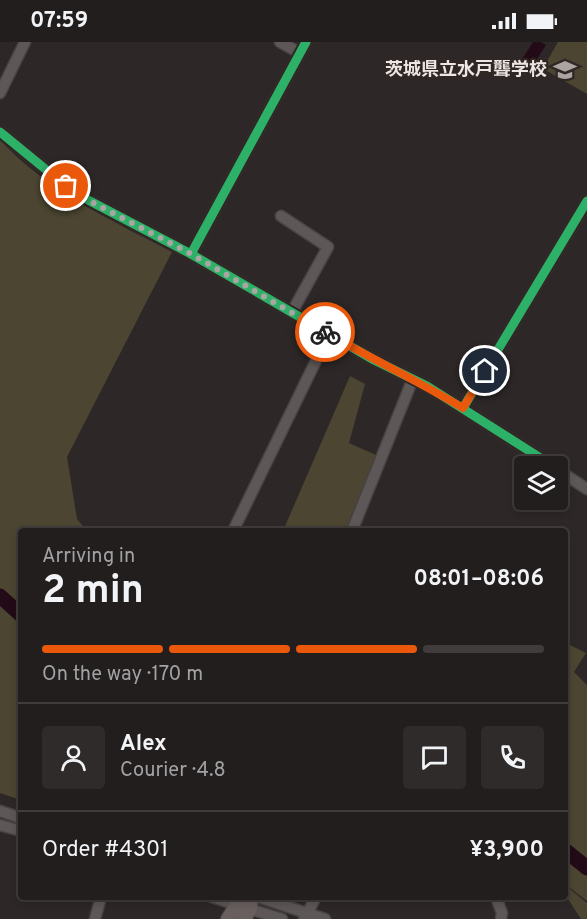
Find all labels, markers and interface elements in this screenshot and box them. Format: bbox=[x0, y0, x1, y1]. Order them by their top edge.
text: 07:59 bbox=[30, 8, 88, 35]
school or university icon: 茨城県立水戸聾学校 bbox=[552, 57, 578, 83]
place label: 茨城県立水戸聾学校 bbox=[385, 59, 547, 82]
pin bbox=[40, 160, 91, 211]
icon: bag bbox=[49, 169, 82, 202]
courier bbox=[295, 302, 355, 362]
icon: bike bbox=[309, 316, 342, 349]
pin bbox=[459, 345, 510, 396]
icon: home bbox=[468, 354, 501, 387]
map controls bbox=[514, 456, 568, 510]
button: layers bbox=[514, 456, 568, 510]
text: Arriving in bbox=[42, 544, 135, 570]
text: 08:01–08:06 bbox=[413, 566, 544, 593]
text: 2 min bbox=[42, 568, 144, 617]
text: On the way · 170 m bbox=[42, 662, 203, 688]
button: person bbox=[42, 726, 105, 789]
button: chat bbox=[403, 726, 466, 789]
button: phone bbox=[481, 726, 544, 789]
text: Alex bbox=[120, 731, 167, 758]
text: Courier · 4.8 bbox=[120, 758, 226, 784]
text: Order #4301 bbox=[42, 837, 168, 864]
text: ¥3,900 bbox=[470, 837, 544, 864]

